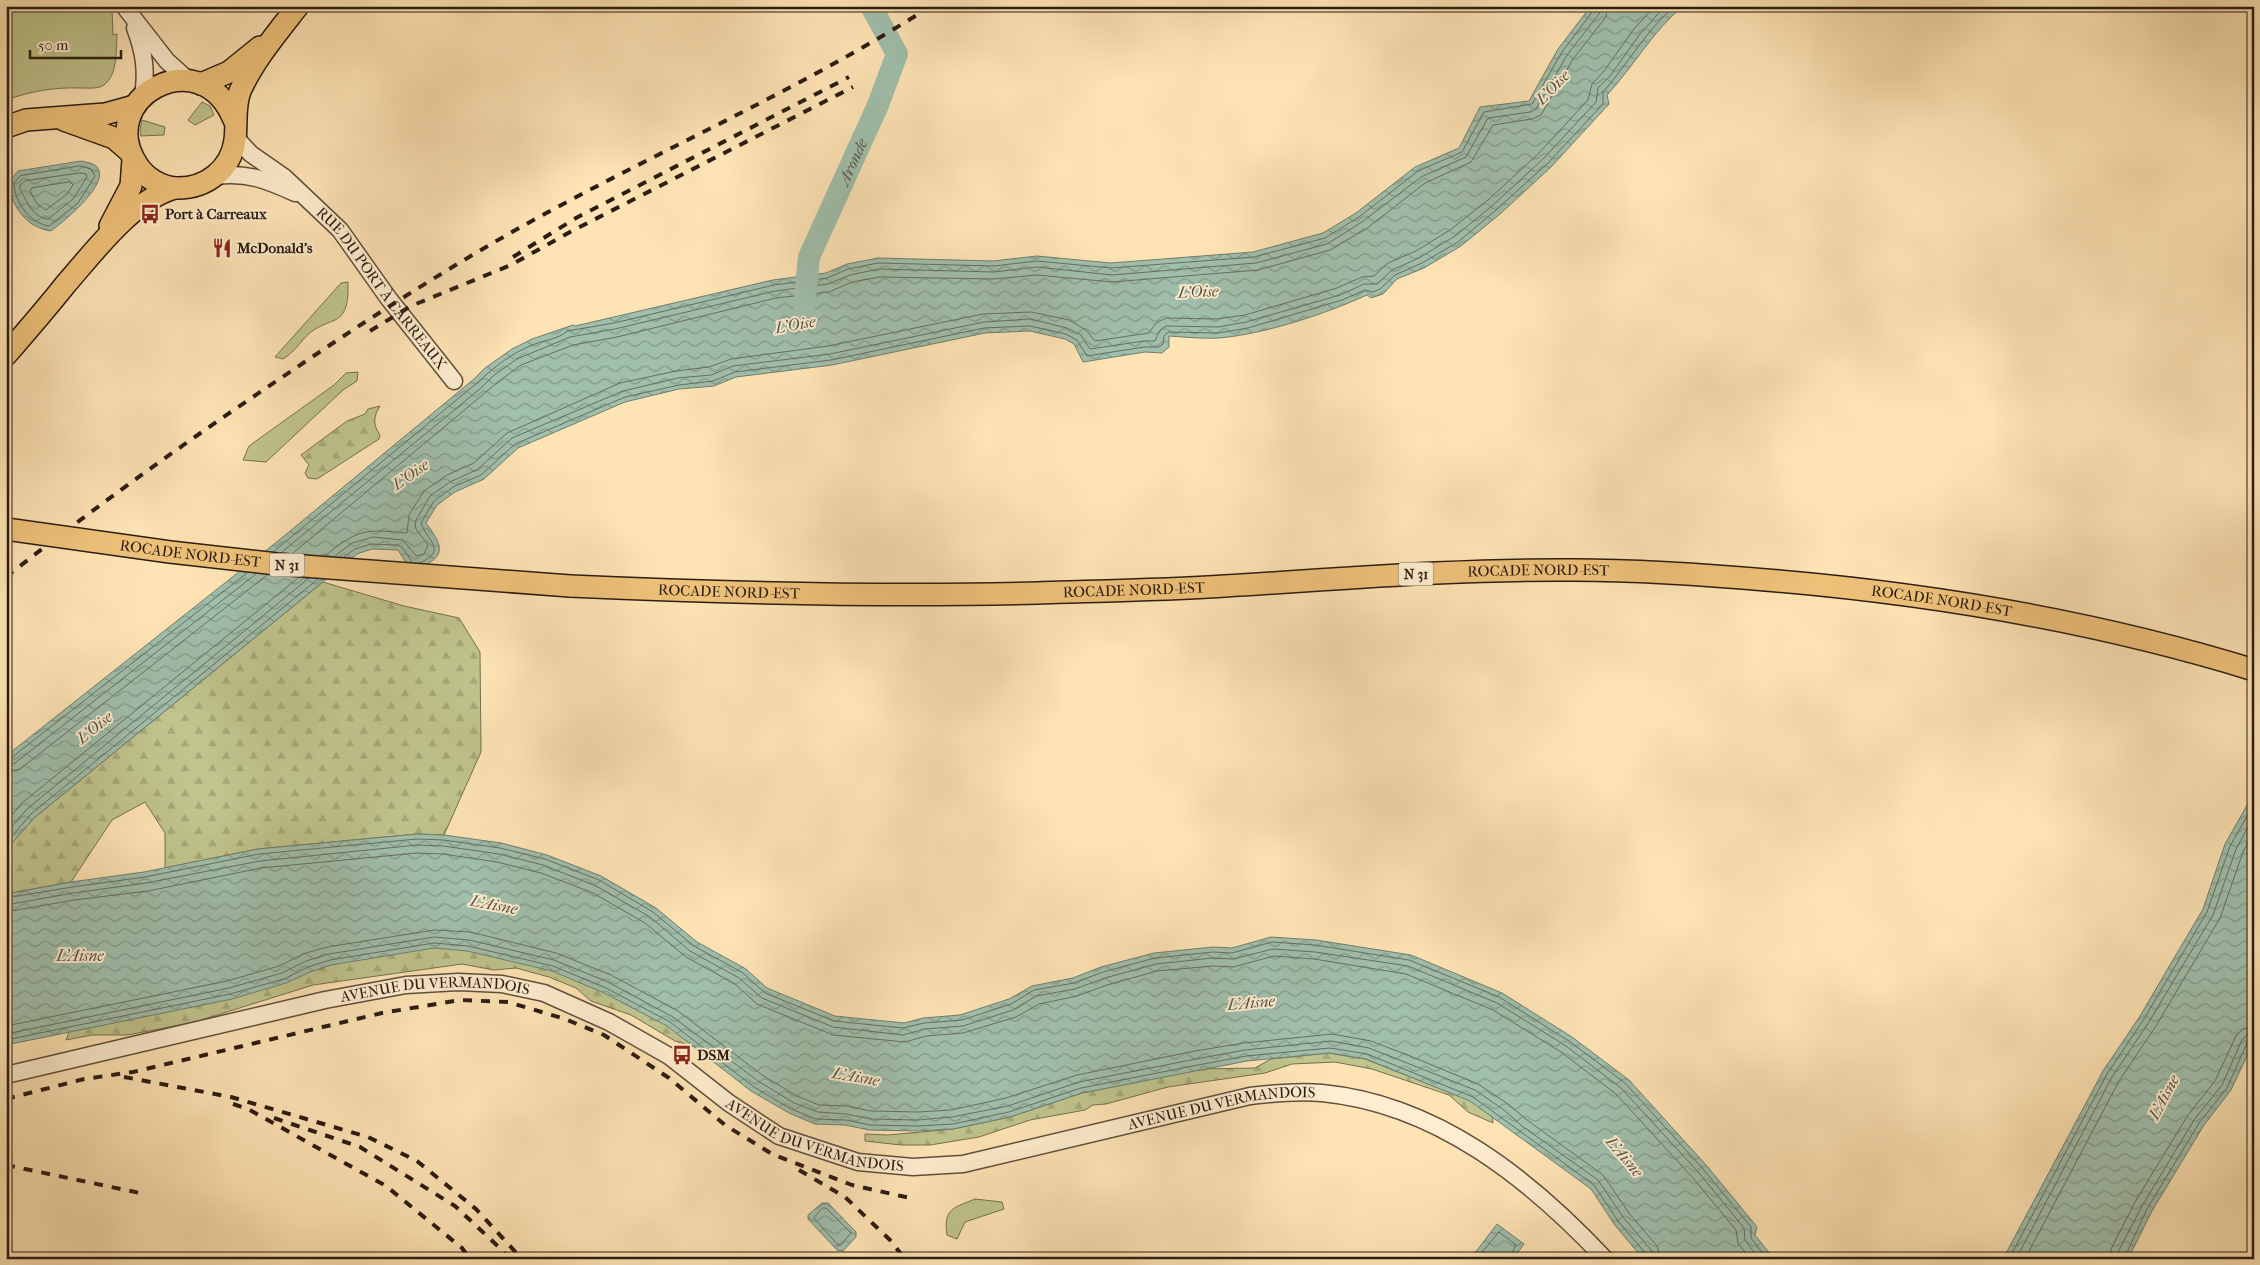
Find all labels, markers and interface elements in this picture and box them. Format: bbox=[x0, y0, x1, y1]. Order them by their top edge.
scale bar bbox=[30, 28, 121, 60]
text: 50 m bbox=[38, 36, 69, 54]
water label: L'Oise bbox=[1531, 66, 1574, 109]
water label: Aronde bbox=[833, 135, 872, 190]
bus stop icon: Port à Carreaux bbox=[139, 203, 161, 225]
street label: RUE DU PORT À CARREAUX bbox=[312, 203, 451, 373]
place label: Port à Carreaux bbox=[165, 205, 267, 223]
restaurant icon: McDonald's bbox=[211, 237, 233, 259]
place label: McDonald's bbox=[236, 239, 313, 257]
water label: L'Oise bbox=[1176, 281, 1219, 302]
water label: L'Oise bbox=[772, 312, 817, 338]
water label: L'Oise bbox=[387, 455, 433, 494]
street label: ROCADE NORD-EST bbox=[119, 536, 263, 571]
road number: N 31 bbox=[270, 554, 304, 576]
street label: ROCADE NORD-EST bbox=[1467, 561, 1610, 581]
road number: N 31 bbox=[1398, 562, 1434, 586]
street label: ROCADE NORD-EST bbox=[1062, 578, 1206, 601]
street label: ROCADE NORD-EST bbox=[658, 581, 801, 603]
street label: ROCADE NORD-EST bbox=[1870, 582, 2014, 621]
water label: L'Oise bbox=[72, 707, 116, 748]
water label: L'Aisne bbox=[468, 890, 520, 918]
water label: L'Aisne bbox=[55, 946, 104, 965]
street label: AVENUE DU VERMANDOIS bbox=[338, 973, 532, 1006]
water label: L'Aisne bbox=[1226, 991, 1276, 1014]
bus stop icon: DSM bbox=[671, 1044, 693, 1066]
place label: DSM bbox=[697, 1046, 730, 1064]
water label: L'Aisne bbox=[830, 1063, 882, 1090]
water label: L'Aisne bbox=[2143, 1071, 2183, 1124]
street label: AVENUE DU VERMANDOIS bbox=[1125, 1083, 1316, 1134]
street label: AVENUE DU VERMANDOIS bbox=[722, 1094, 905, 1175]
water label: L'Aisne bbox=[1601, 1131, 1648, 1181]

